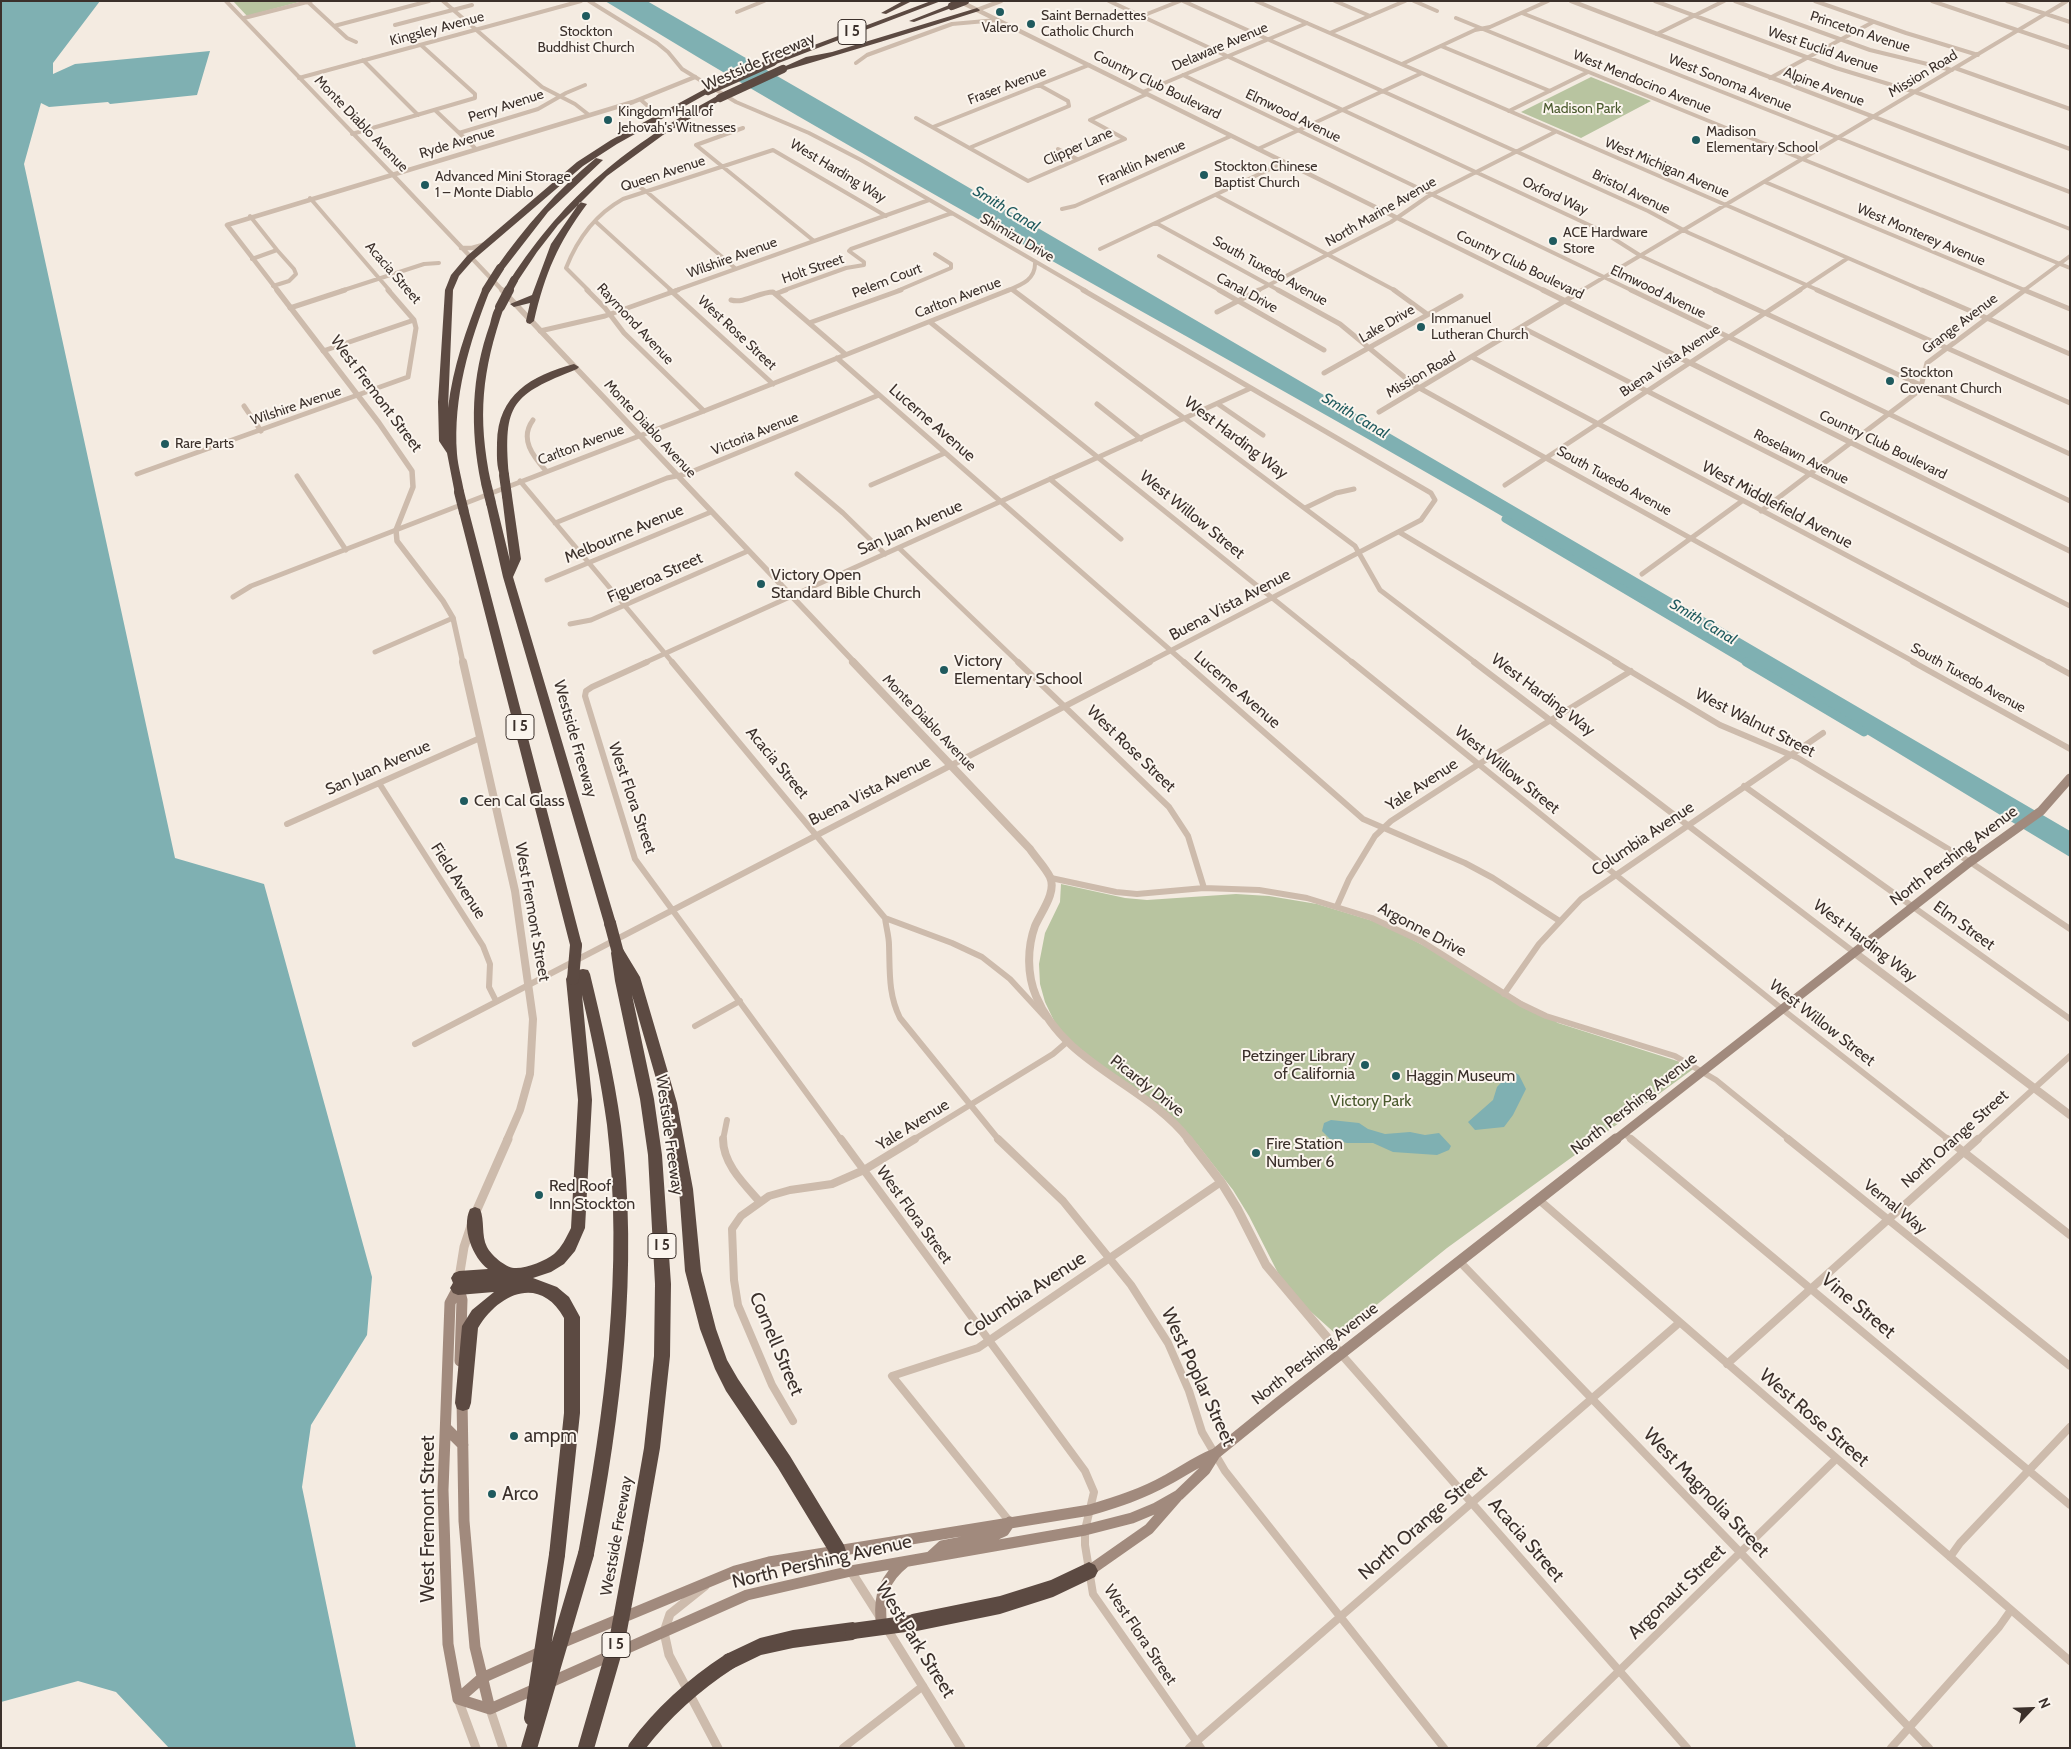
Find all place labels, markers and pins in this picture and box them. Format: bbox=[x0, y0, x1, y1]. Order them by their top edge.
marker: Valero bbox=[994, 6, 1006, 18]
place label: Saint Bernadettes Catholic Church bbox=[1041, 8, 1146, 40]
marker: Stockton Buddhist Church bbox=[580, 10, 592, 22]
marker: Saint Bernadettes Catholic Church bbox=[1025, 18, 1037, 30]
place label: Valero bbox=[981, 20, 1019, 36]
place label: Stockton Buddhist Church bbox=[537, 24, 635, 56]
place label: Kingdom Hall of Jehovah's Witnesses bbox=[618, 104, 736, 136]
marker: Kingdom Hall of Jehovah's Witnesses bbox=[602, 114, 614, 126]
place label: Madison Elementary School bbox=[1706, 124, 1818, 156]
marker: Madison Elementary School bbox=[1690, 134, 1702, 146]
place label: Stockton Chinese Baptist Church bbox=[1214, 159, 1317, 192]
place label: Advanced Mini Storage 1 – Monte Diablo bbox=[435, 169, 571, 202]
marker: Stockton Chinese Baptist Church bbox=[1198, 169, 1210, 181]
marker: Advanced Mini Storage 1 – Monte Diablo bbox=[419, 179, 431, 191]
place label: ACE Hardware Store bbox=[1563, 225, 1648, 258]
marker: ACE Hardware Store bbox=[1547, 235, 1559, 247]
place label: Immanuel Lutheran Church bbox=[1431, 311, 1528, 344]
marker: Immanuel Lutheran Church bbox=[1415, 321, 1427, 333]
place label: Stockton Covenant Church bbox=[1900, 365, 2002, 398]
marker: Stockton Covenant Church bbox=[1884, 375, 1896, 387]
place label: Rare Parts bbox=[175, 436, 234, 452]
marker: Rare Parts bbox=[159, 438, 171, 450]
place label: Victory Open Standard Bible Church bbox=[771, 565, 921, 603]
marker: Victory Open Standard Bible Church bbox=[755, 578, 767, 590]
place label: Victory Elementary School bbox=[954, 651, 1082, 689]
marker: Victory Elementary School bbox=[938, 664, 950, 676]
place label: Cen Cal Glass bbox=[474, 791, 565, 811]
marker: Cen Cal Glass bbox=[458, 795, 470, 807]
place label: Petzinger Library of California bbox=[1242, 1046, 1355, 1084]
marker: Petzinger Library of California bbox=[1359, 1059, 1371, 1071]
place label: Haggin Museum bbox=[1406, 1066, 1515, 1086]
marker: Haggin Museum bbox=[1390, 1070, 1402, 1082]
place label: Fire Station Number 6 bbox=[1266, 1134, 1343, 1172]
marker: Fire Station Number 6 bbox=[1250, 1147, 1262, 1159]
place label: Red Roof Inn Stockton bbox=[549, 1176, 635, 1214]
marker: Red Roof Inn Stockton bbox=[533, 1189, 545, 1201]
place label: ampm bbox=[524, 1425, 577, 1447]
marker: ampm bbox=[508, 1430, 520, 1442]
place label: Arco bbox=[502, 1483, 538, 1505]
marker: Arco bbox=[486, 1488, 498, 1500]

